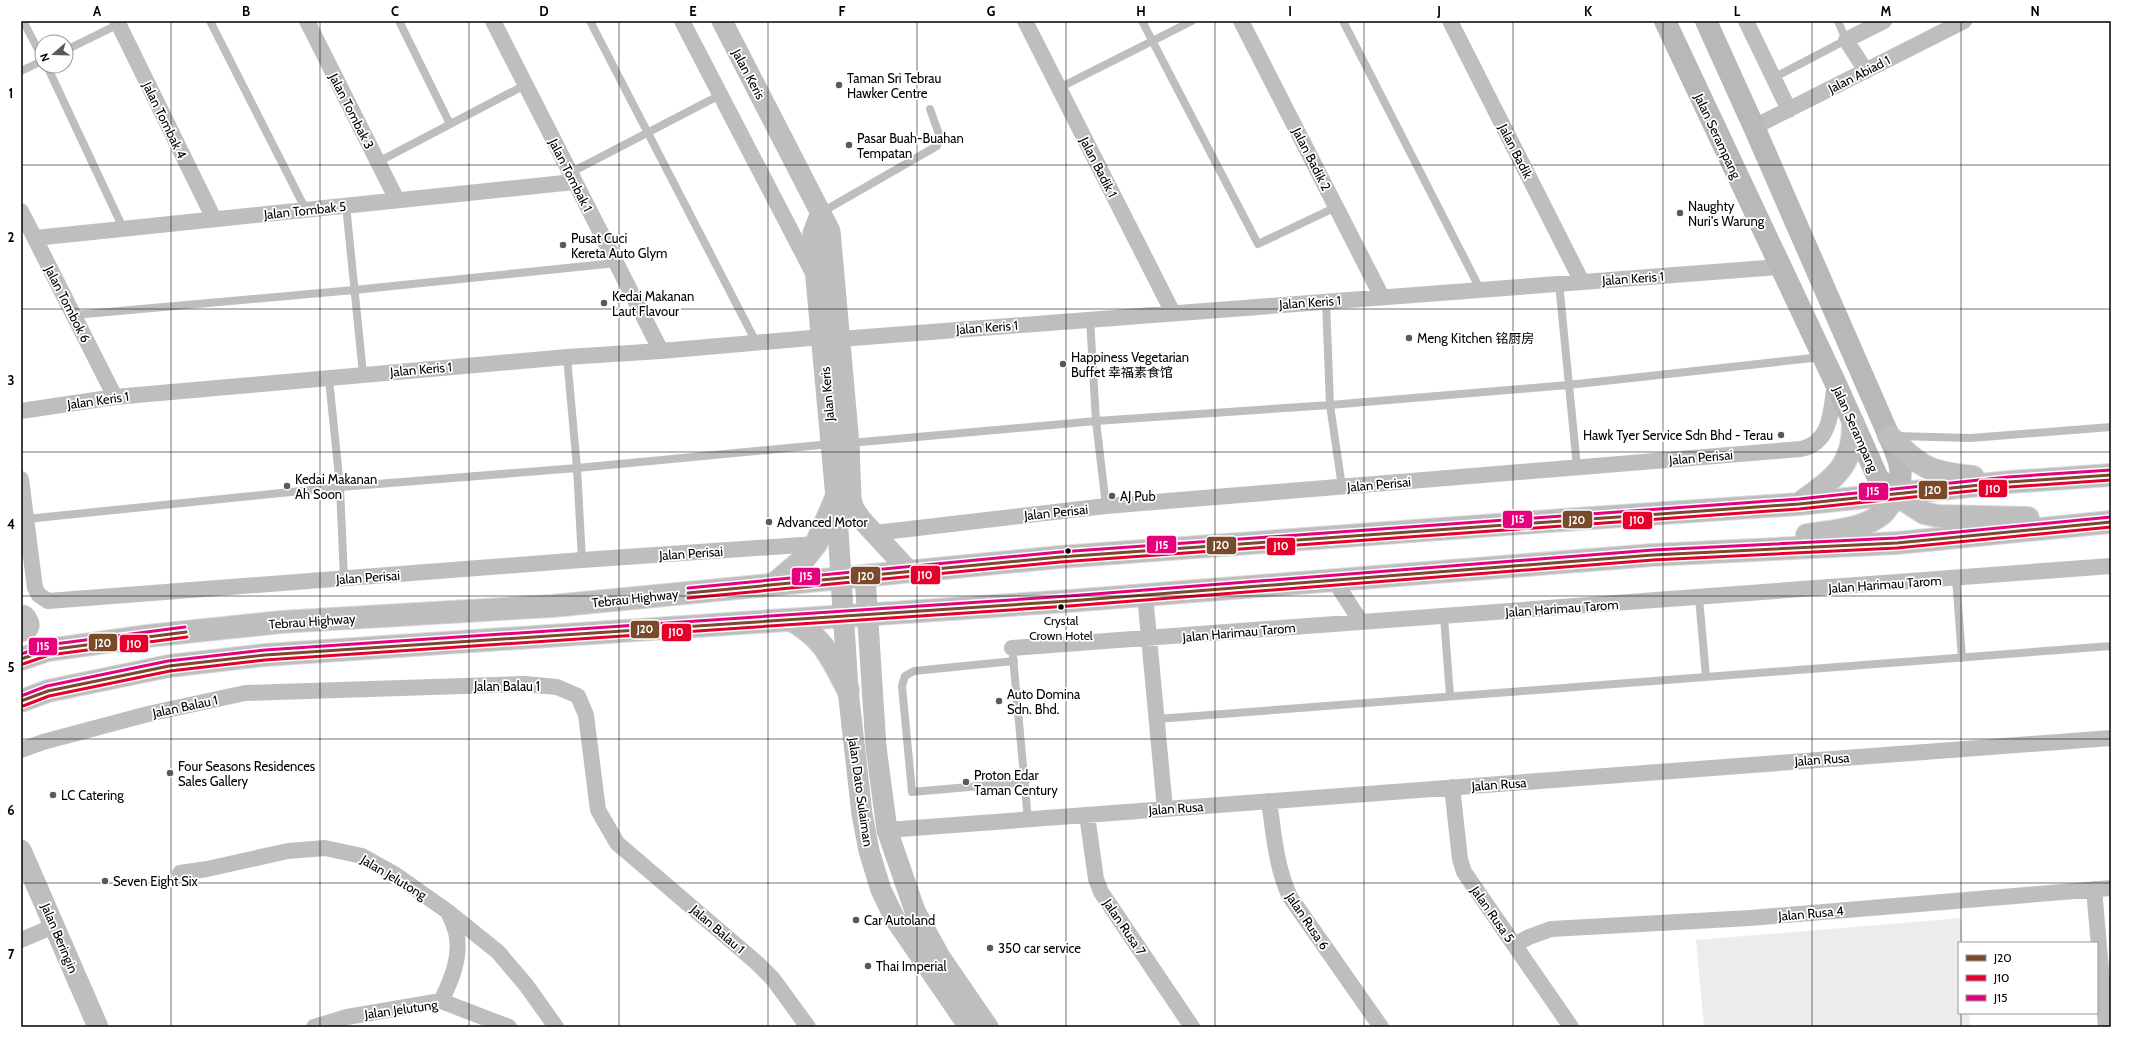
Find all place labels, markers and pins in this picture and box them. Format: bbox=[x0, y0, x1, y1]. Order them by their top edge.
place label: Taman Sri Tebrau Hawker Centre bbox=[847, 70, 942, 101]
marker: Taman Sri Tebrau Hawker Centre bbox=[834, 80, 844, 90]
place label: Pasar Buah-Buahan Tempatan bbox=[857, 130, 964, 161]
marker: Pasar Buah-Buahan Tempatan bbox=[844, 140, 854, 150]
place label: Naughty Nuri's Warung bbox=[1688, 198, 1765, 229]
marker: Naughty Nuri's Warung bbox=[1675, 208, 1685, 218]
place label: Pusat Cuci Kereta Auto Glym bbox=[571, 230, 667, 261]
marker: Pusat Cuci Kereta Auto Glym bbox=[558, 240, 568, 250]
place label: Kedai Makanan Laut Flavour bbox=[612, 288, 694, 319]
marker: Kedai Makanan Laut Flavour bbox=[599, 298, 609, 308]
place label: Meng Kitchen 铭厨房 bbox=[1417, 330, 1534, 346]
marker: Meng Kitchen 铭厨房 bbox=[1404, 333, 1414, 343]
place label: Happiness Vegetarian Buffet 幸福素食馆 bbox=[1071, 349, 1189, 380]
marker: Happiness Vegetarian Buffet 幸福素食馆 bbox=[1058, 359, 1068, 369]
place label: Hawk Tyer Service Sdn Bhd - Terau bbox=[1583, 427, 1773, 443]
marker: Hawk Tyer Service Sdn Bhd - Terau bbox=[1776, 430, 1786, 440]
place label: Kedai Makanan Ah Soon bbox=[295, 471, 377, 502]
marker: Kedai Makanan Ah Soon bbox=[282, 481, 292, 491]
place label: AJ Pub bbox=[1120, 488, 1156, 504]
marker: AJ Pub bbox=[1107, 491, 1117, 501]
place label: Advanced Motor bbox=[777, 514, 868, 530]
marker: Advanced Motor bbox=[764, 517, 774, 527]
unlabelled marker bbox=[1063, 546, 1073, 556]
marker: Crystal Crown Hotel bbox=[1056, 602, 1066, 612]
place label: Crystal Crown Hotel bbox=[1029, 613, 1093, 643]
place label: Auto Domina Sdn. Bhd. bbox=[1007, 686, 1081, 717]
marker: Auto Domina Sdn. Bhd. bbox=[994, 696, 1004, 706]
place label: Four Seasons Residences Sales Gallery bbox=[178, 758, 316, 789]
place label: Proton Edar Taman Century bbox=[974, 767, 1058, 798]
marker: Four Seasons Residences Sales Gallery bbox=[165, 768, 175, 778]
marker: Proton Edar Taman Century bbox=[961, 777, 971, 787]
place label: LC Catering bbox=[61, 787, 124, 803]
marker: LC Catering bbox=[48, 790, 58, 800]
place label: Seven Eight Six bbox=[113, 873, 199, 889]
marker: Seven Eight Six bbox=[100, 876, 110, 886]
place label: Car Autoland bbox=[864, 912, 935, 928]
marker: Car Autoland bbox=[851, 915, 861, 925]
place label: 350 car service bbox=[998, 940, 1081, 956]
marker: 350 car service bbox=[985, 943, 995, 953]
place label: Thai Imperial bbox=[876, 958, 947, 974]
marker: Thai Imperial bbox=[863, 961, 873, 971]

